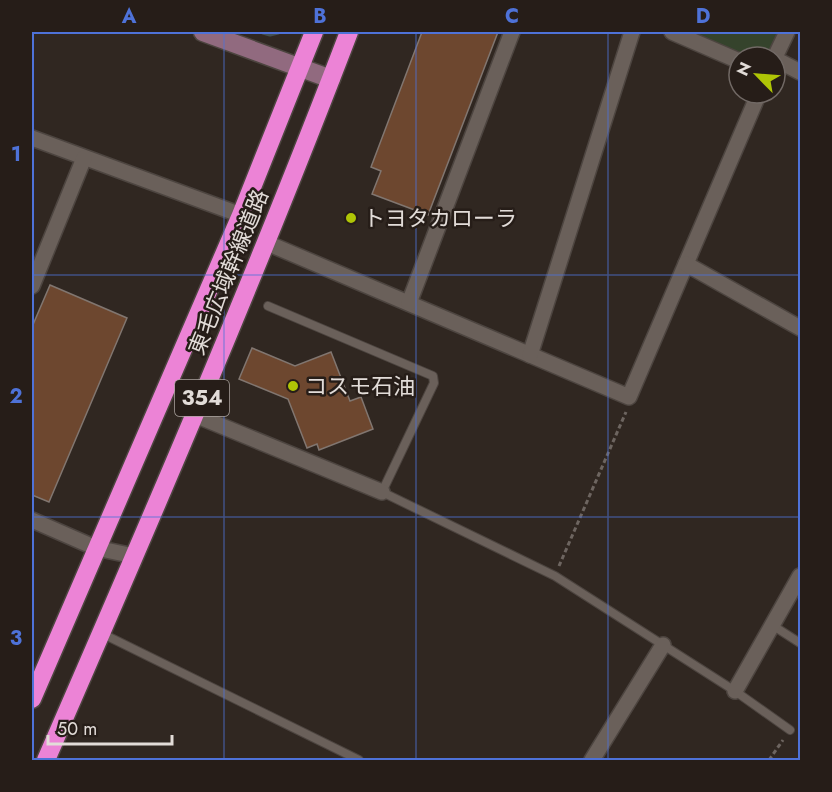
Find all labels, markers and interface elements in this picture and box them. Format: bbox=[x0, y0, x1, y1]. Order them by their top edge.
text: A bbox=[121, 2, 137, 31]
text: B bbox=[313, 2, 327, 31]
text: C bbox=[505, 2, 519, 31]
text: D bbox=[696, 2, 710, 31]
north arrow bbox=[727, 45, 787, 105]
text: N bbox=[731, 58, 757, 79]
text: 1 bbox=[11, 140, 21, 169]
street label: 東毛広域幹線道路 bbox=[180, 184, 276, 360]
place label: トヨタカローラ bbox=[363, 202, 517, 234]
marker: トヨタカローラ bbox=[344, 211, 358, 225]
place label: コスモ石油 bbox=[305, 370, 415, 402]
marker: コスモ石油 bbox=[286, 379, 300, 393]
road number: 354 bbox=[175, 380, 229, 416]
text: 2 bbox=[9, 382, 23, 411]
text: 3 bbox=[10, 624, 22, 653]
scale bar bbox=[48, 708, 172, 746]
text: 50 m bbox=[57, 716, 97, 742]

